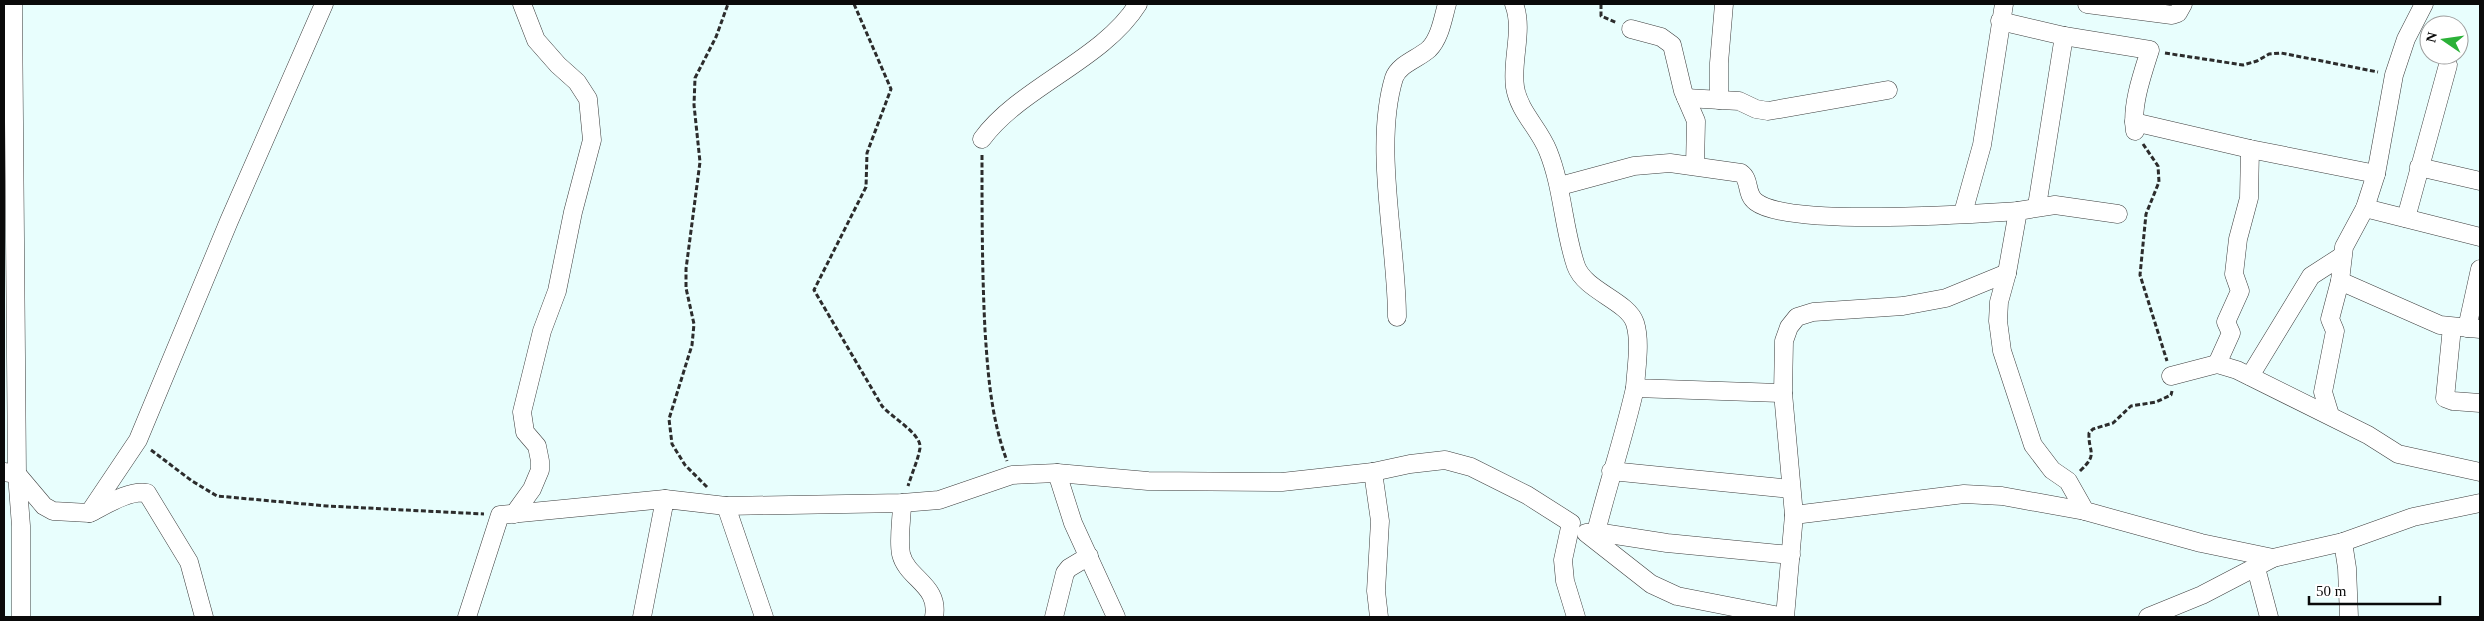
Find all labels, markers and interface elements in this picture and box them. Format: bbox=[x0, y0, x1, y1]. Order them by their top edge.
north arrow bbox=[2419, 15, 2469, 65]
text: N bbox=[2423, 31, 2440, 44]
scale bar bbox=[2309, 574, 2440, 606]
text: 50 m bbox=[2316, 583, 2347, 599]

